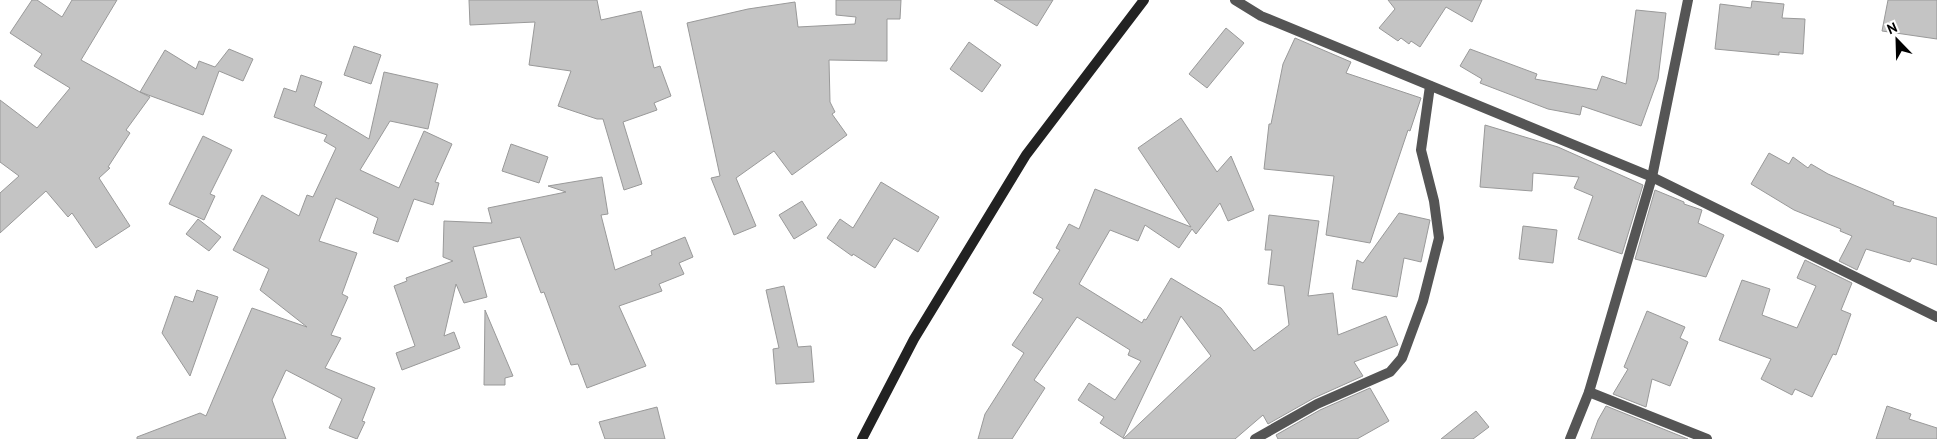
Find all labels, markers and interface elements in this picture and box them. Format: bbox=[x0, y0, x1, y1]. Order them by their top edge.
north arrow bbox=[1872, 15, 1922, 65]
text: N bbox=[1884, 18, 1900, 38]

